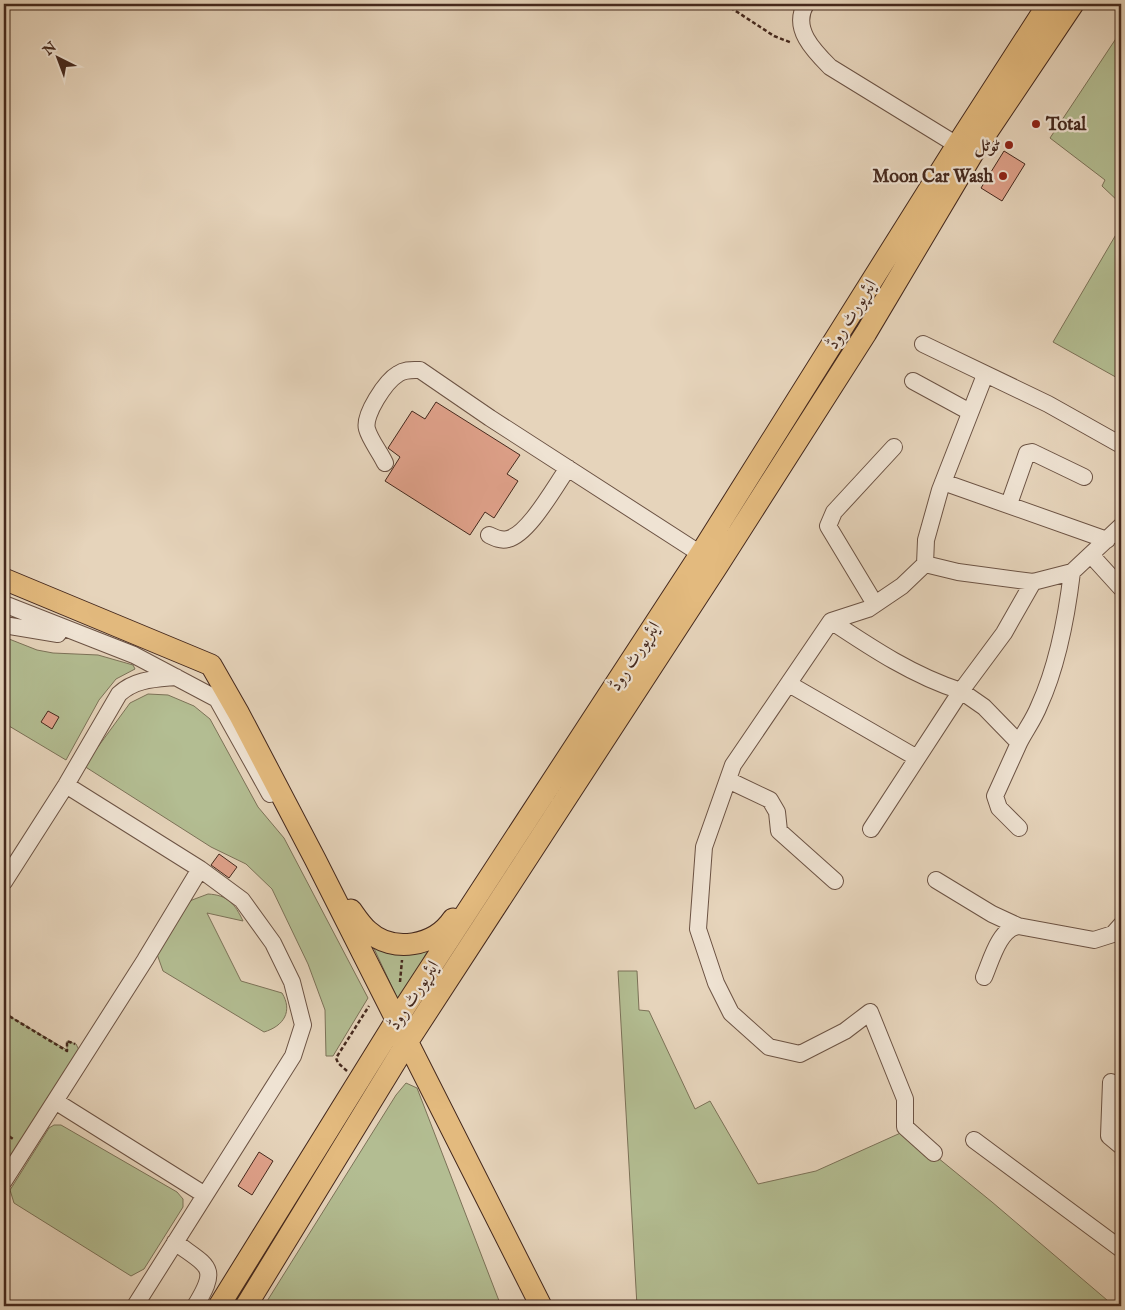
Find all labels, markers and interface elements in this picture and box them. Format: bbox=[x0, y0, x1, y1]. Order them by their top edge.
north arrow bbox=[32, 32, 82, 82]
text: N bbox=[39, 38, 60, 60]
place label: Total bbox=[1045, 114, 1087, 137]
marker: Total bbox=[1030, 118, 1042, 130]
place label: ٹوٹل bbox=[974, 135, 1001, 158]
marker: ٹوٹل bbox=[1003, 139, 1015, 151]
place label: Moon Car Wash bbox=[872, 166, 993, 189]
marker: Moon Car Wash bbox=[997, 170, 1009, 182]
street label: ایئرپورٹ روڈ bbox=[822, 275, 883, 354]
street label: ایئرپورٹ روڈ bbox=[604, 618, 666, 696]
street label: ایئرپورٹ روڈ bbox=[383, 957, 445, 1035]

